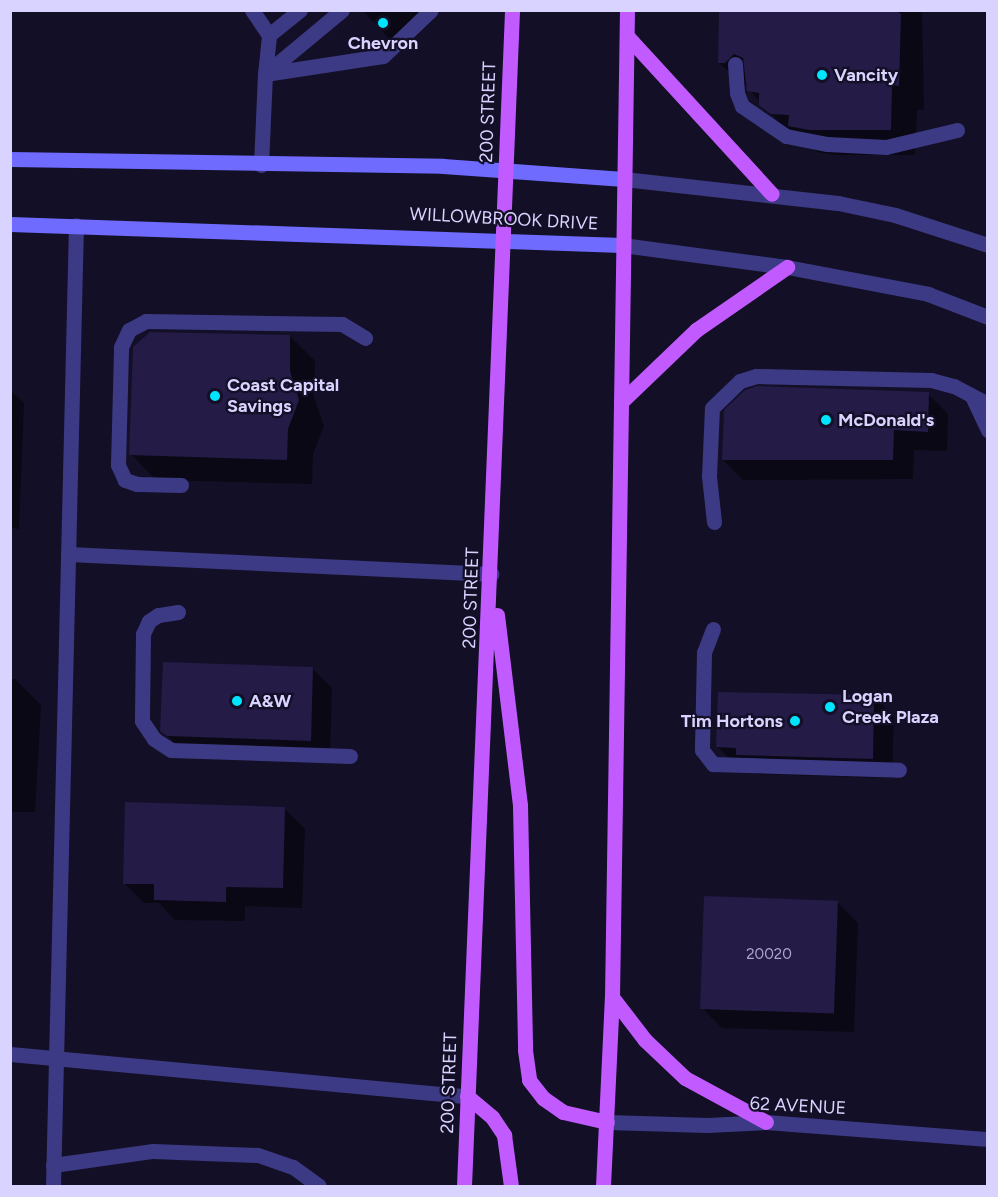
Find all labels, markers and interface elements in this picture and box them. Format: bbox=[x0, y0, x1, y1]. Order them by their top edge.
marker: Chevron bbox=[376, 16, 390, 30]
place label: Chevron bbox=[348, 32, 418, 54]
street label: 200 STREET bbox=[475, 61, 501, 163]
place label: Vancity bbox=[834, 64, 898, 86]
marker: Vancity bbox=[815, 68, 829, 82]
street label: WILLOWBROOK DRIVE bbox=[409, 203, 599, 235]
place label: Coast Capital Savings bbox=[227, 375, 339, 418]
marker: Coast Capital Savings bbox=[208, 389, 222, 403]
place label: McDonald's bbox=[838, 409, 934, 431]
marker: McDonald's bbox=[819, 413, 833, 427]
street label: 200 STREET bbox=[458, 547, 484, 649]
place label: Logan Creek Plaza bbox=[842, 686, 939, 728]
place label: A&W bbox=[249, 690, 291, 712]
marker: A&W bbox=[230, 694, 244, 708]
marker: Logan Creek Plaza bbox=[823, 700, 837, 714]
place label: Tim Hortons bbox=[681, 710, 783, 732]
marker: Tim Hortons bbox=[788, 714, 802, 728]
house number: 20020 bbox=[746, 946, 792, 964]
street label: 200 STREET bbox=[436, 1032, 462, 1134]
street label: 62 AVENUE bbox=[749, 1093, 847, 1119]

